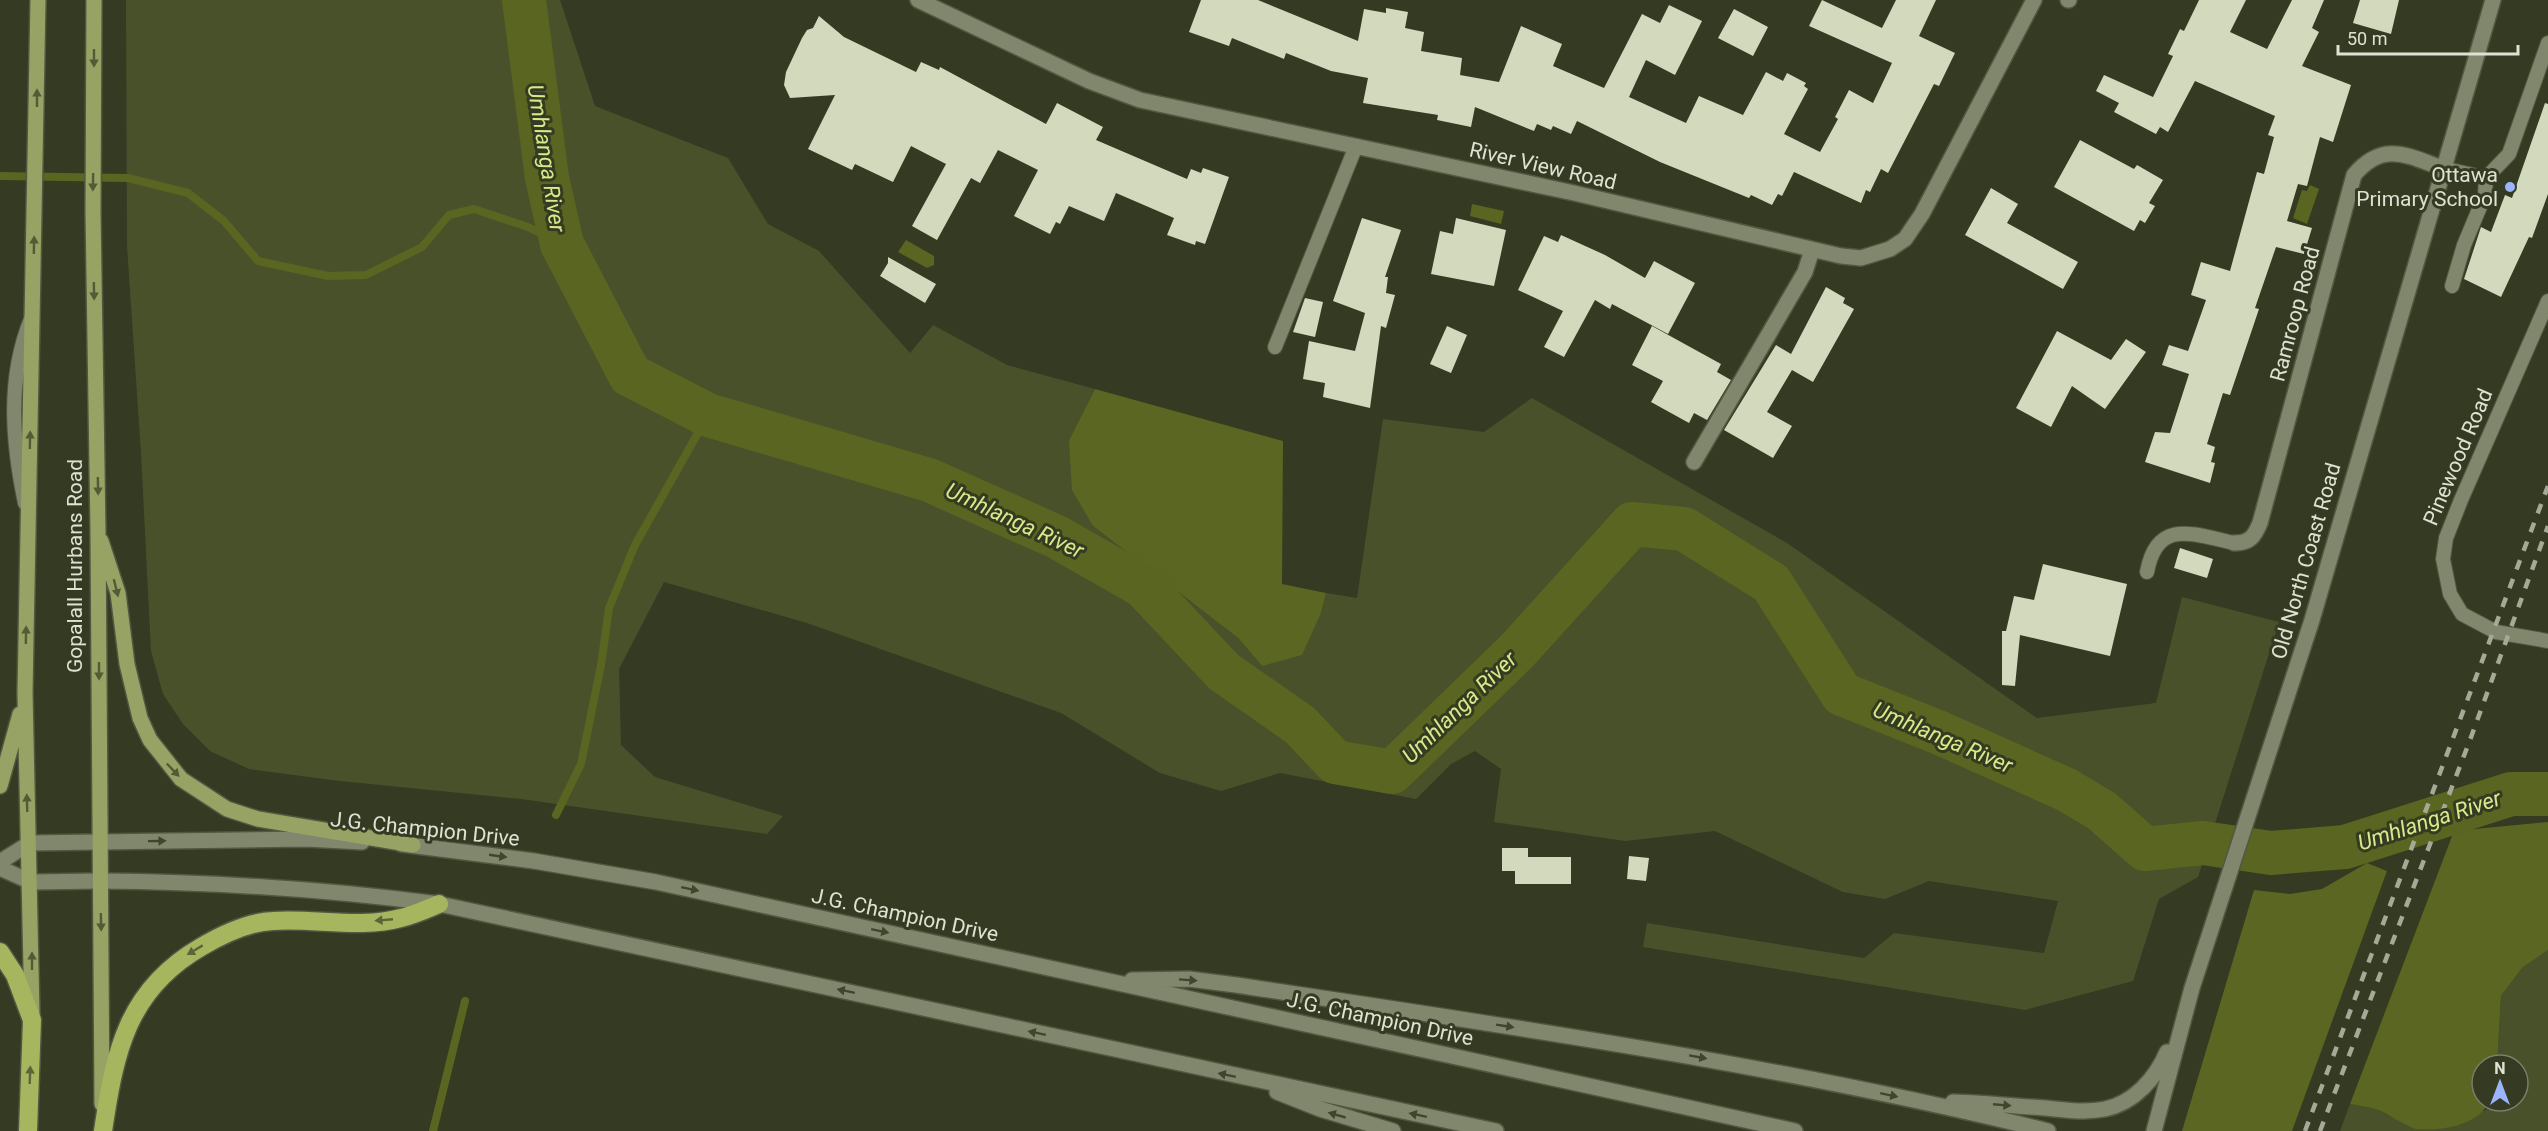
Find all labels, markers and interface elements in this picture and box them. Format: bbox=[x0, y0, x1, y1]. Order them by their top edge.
scale bar bbox=[2338, 18, 2518, 56]
text: 50 m bbox=[2347, 28, 2387, 49]
one-way arrow bbox=[89, 49, 99, 68]
water label: Umhlanga River bbox=[523, 83, 571, 234]
one-way arrow bbox=[32, 89, 42, 108]
street label: River View Road bbox=[1467, 137, 1619, 195]
place label: Ottawa Primary School bbox=[2356, 163, 2498, 211]
one-way arrow bbox=[88, 173, 98, 192]
marker: Ottawa Primary School bbox=[2503, 180, 2517, 194]
one-way arrow bbox=[29, 235, 39, 254]
street label: Ramroop Road bbox=[2265, 244, 2325, 384]
one-way arrow bbox=[89, 281, 99, 300]
street label: Pinewood Road bbox=[2418, 385, 2498, 529]
one-way arrow bbox=[25, 430, 35, 449]
street label: Gopalall Hurbans Road bbox=[63, 459, 87, 673]
street label: Old North Coast Road bbox=[2266, 460, 2346, 662]
one-way arrow bbox=[93, 476, 102, 495]
water label: Umhlanga River bbox=[942, 478, 1088, 564]
one-way arrow bbox=[111, 579, 121, 597]
one-way arrow bbox=[22, 625, 31, 644]
water label: Umhlanga River bbox=[1397, 646, 1522, 768]
one-way arrow bbox=[94, 661, 103, 680]
water label: Umhlanga River bbox=[1869, 697, 2017, 778]
one-way arrow bbox=[165, 763, 179, 777]
water label: Umhlanga River bbox=[2354, 785, 2505, 855]
one-way arrow bbox=[22, 793, 32, 812]
street label: J.G. Champion Drive bbox=[329, 807, 521, 851]
one-way arrow bbox=[147, 836, 166, 846]
one-way arrow bbox=[489, 851, 508, 860]
street label: J.G. Champion Drive bbox=[810, 883, 1000, 947]
one-way arrow bbox=[681, 885, 700, 894]
one-way arrow bbox=[96, 912, 106, 931]
one-way arrow bbox=[374, 915, 393, 925]
one-way arrow bbox=[871, 927, 890, 936]
one-way arrow bbox=[187, 945, 203, 956]
one-way arrow bbox=[27, 952, 37, 971]
one-way arrow bbox=[1178, 975, 1197, 985]
one-way arrow bbox=[837, 986, 856, 996]
street label: J.G. Champion Drive bbox=[1285, 987, 1475, 1051]
one-way arrow bbox=[1496, 1022, 1515, 1031]
one-way arrow bbox=[1027, 1028, 1046, 1037]
one-way arrow bbox=[1689, 1053, 1708, 1062]
north arrow bbox=[2470, 1053, 2530, 1113]
text: N bbox=[2494, 1059, 2506, 1078]
one-way arrow bbox=[25, 1066, 35, 1085]
one-way arrow bbox=[1218, 1069, 1237, 1079]
one-way arrow bbox=[1880, 1091, 1899, 1100]
one-way arrow bbox=[1992, 1100, 2011, 1110]
one-way arrow bbox=[1328, 1110, 1346, 1119]
one-way arrow bbox=[1408, 1110, 1427, 1119]

